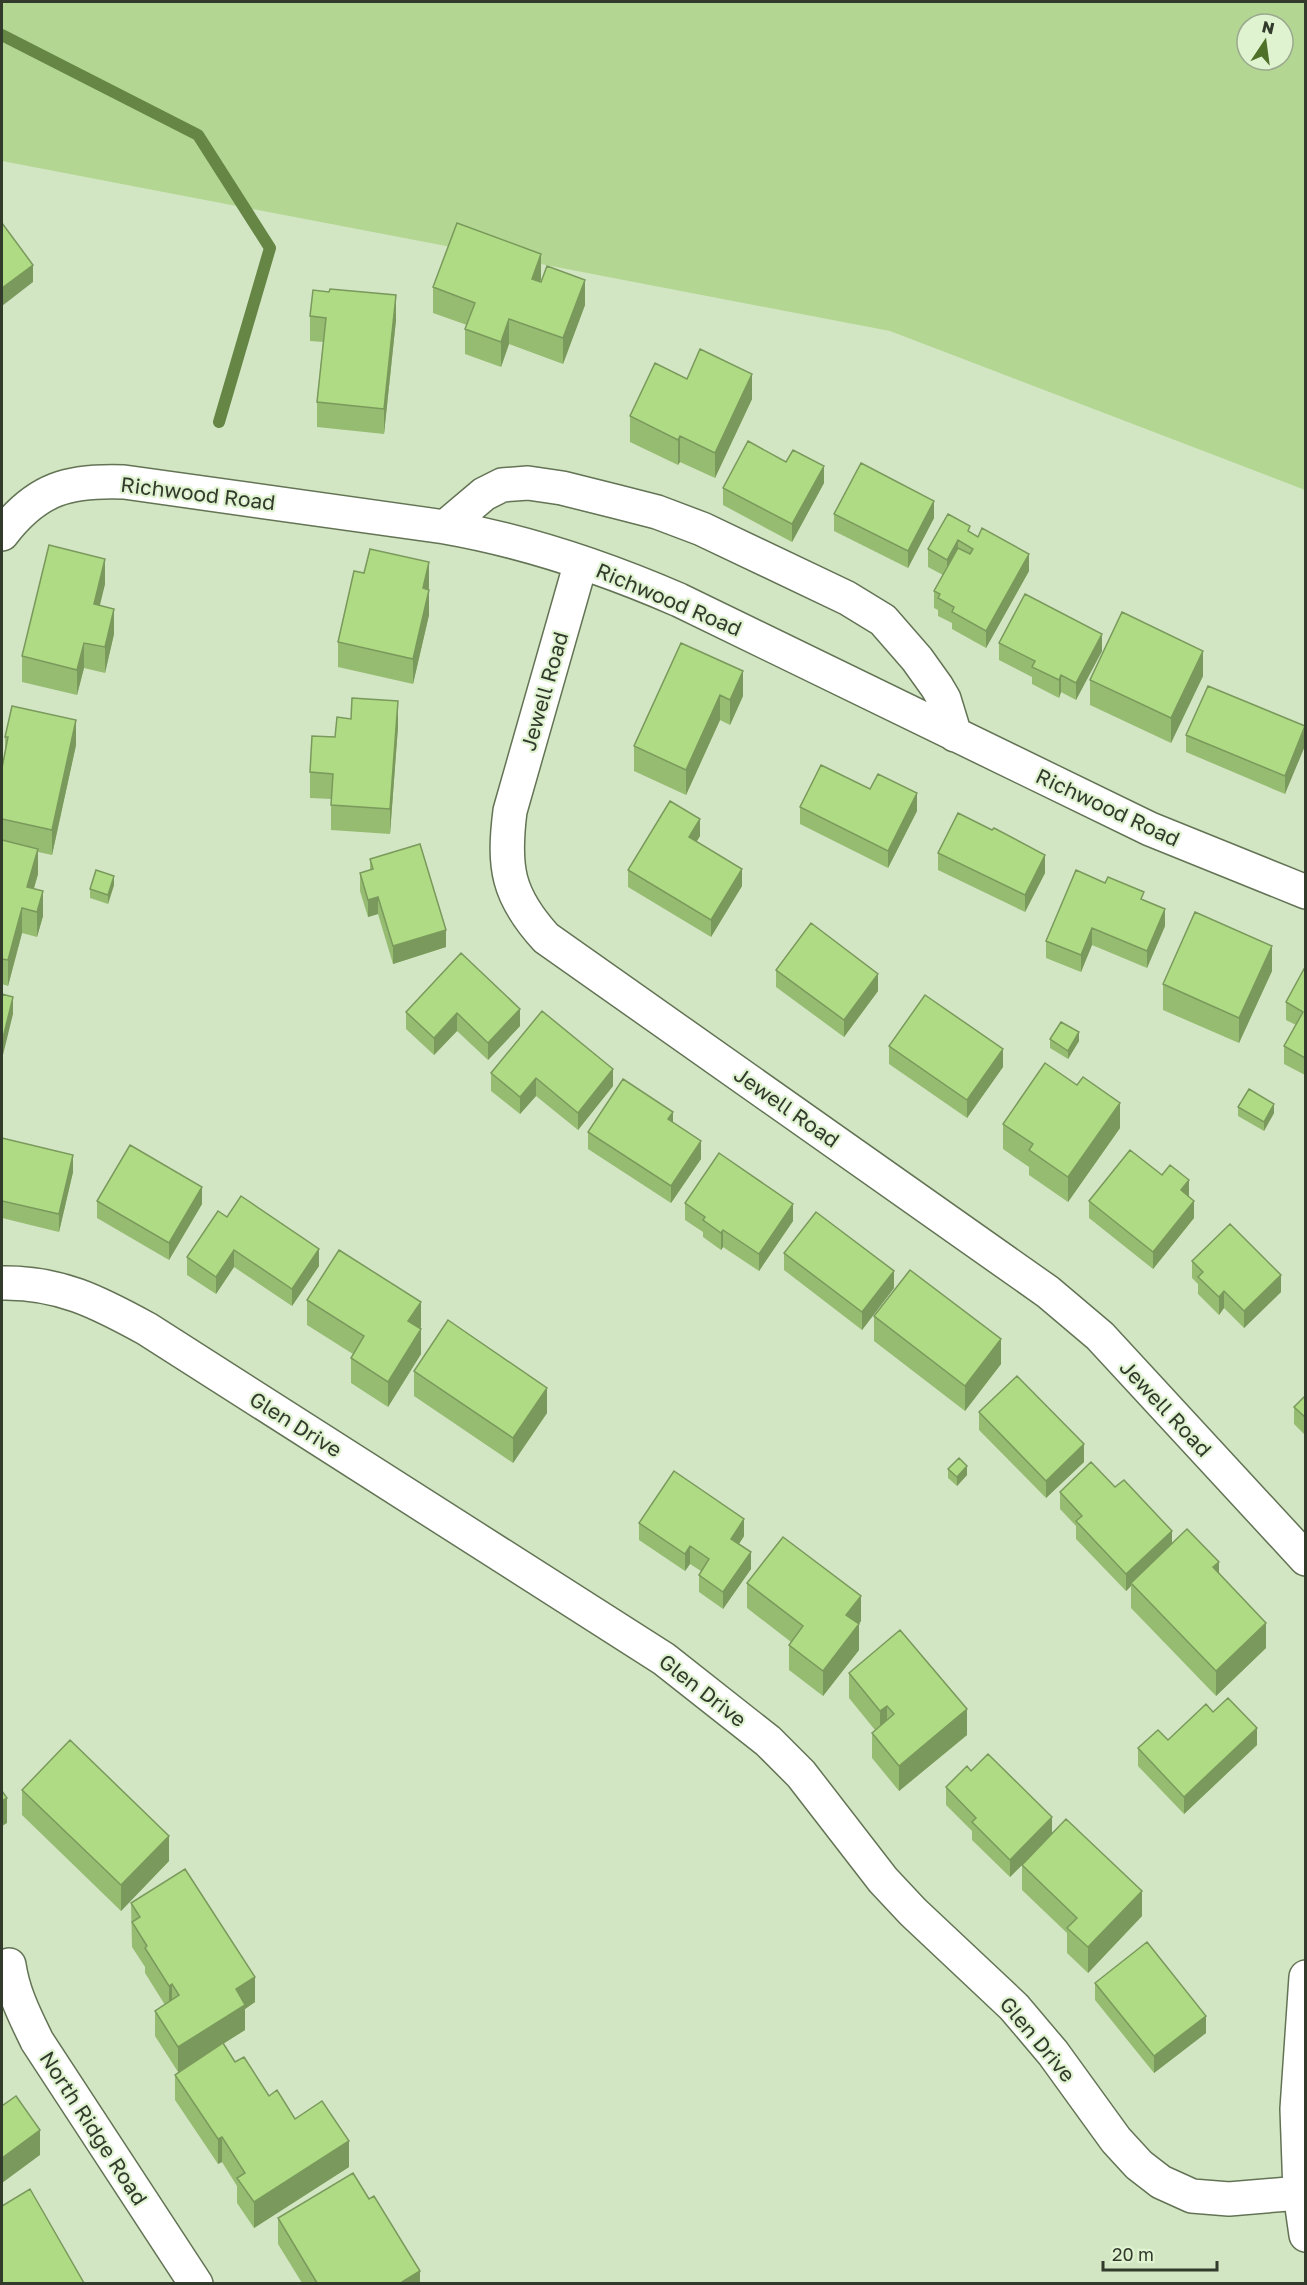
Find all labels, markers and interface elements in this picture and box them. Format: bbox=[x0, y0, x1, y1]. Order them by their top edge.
north arrow bbox=[1235, 12, 1295, 72]
text: N bbox=[1260, 16, 1277, 38]
street label: Richwood Road bbox=[119, 471, 277, 515]
street label: Richwood Road bbox=[592, 557, 746, 641]
street label: Jewell Road bbox=[515, 628, 573, 754]
street label: Richwood Road bbox=[1032, 762, 1184, 852]
street label: Jewell Road bbox=[729, 1061, 845, 1153]
street label: Jewell Road bbox=[1115, 1354, 1217, 1462]
street label: Glen Drive bbox=[245, 1385, 347, 1463]
street label: Glen Drive bbox=[654, 1648, 752, 1732]
street label: Glen Drive bbox=[995, 1991, 1081, 2087]
street label: North Ridge Road bbox=[35, 2046, 153, 2210]
scale bar bbox=[1103, 2234, 1217, 2272]
text: 20 m bbox=[1112, 2243, 1154, 2265]

